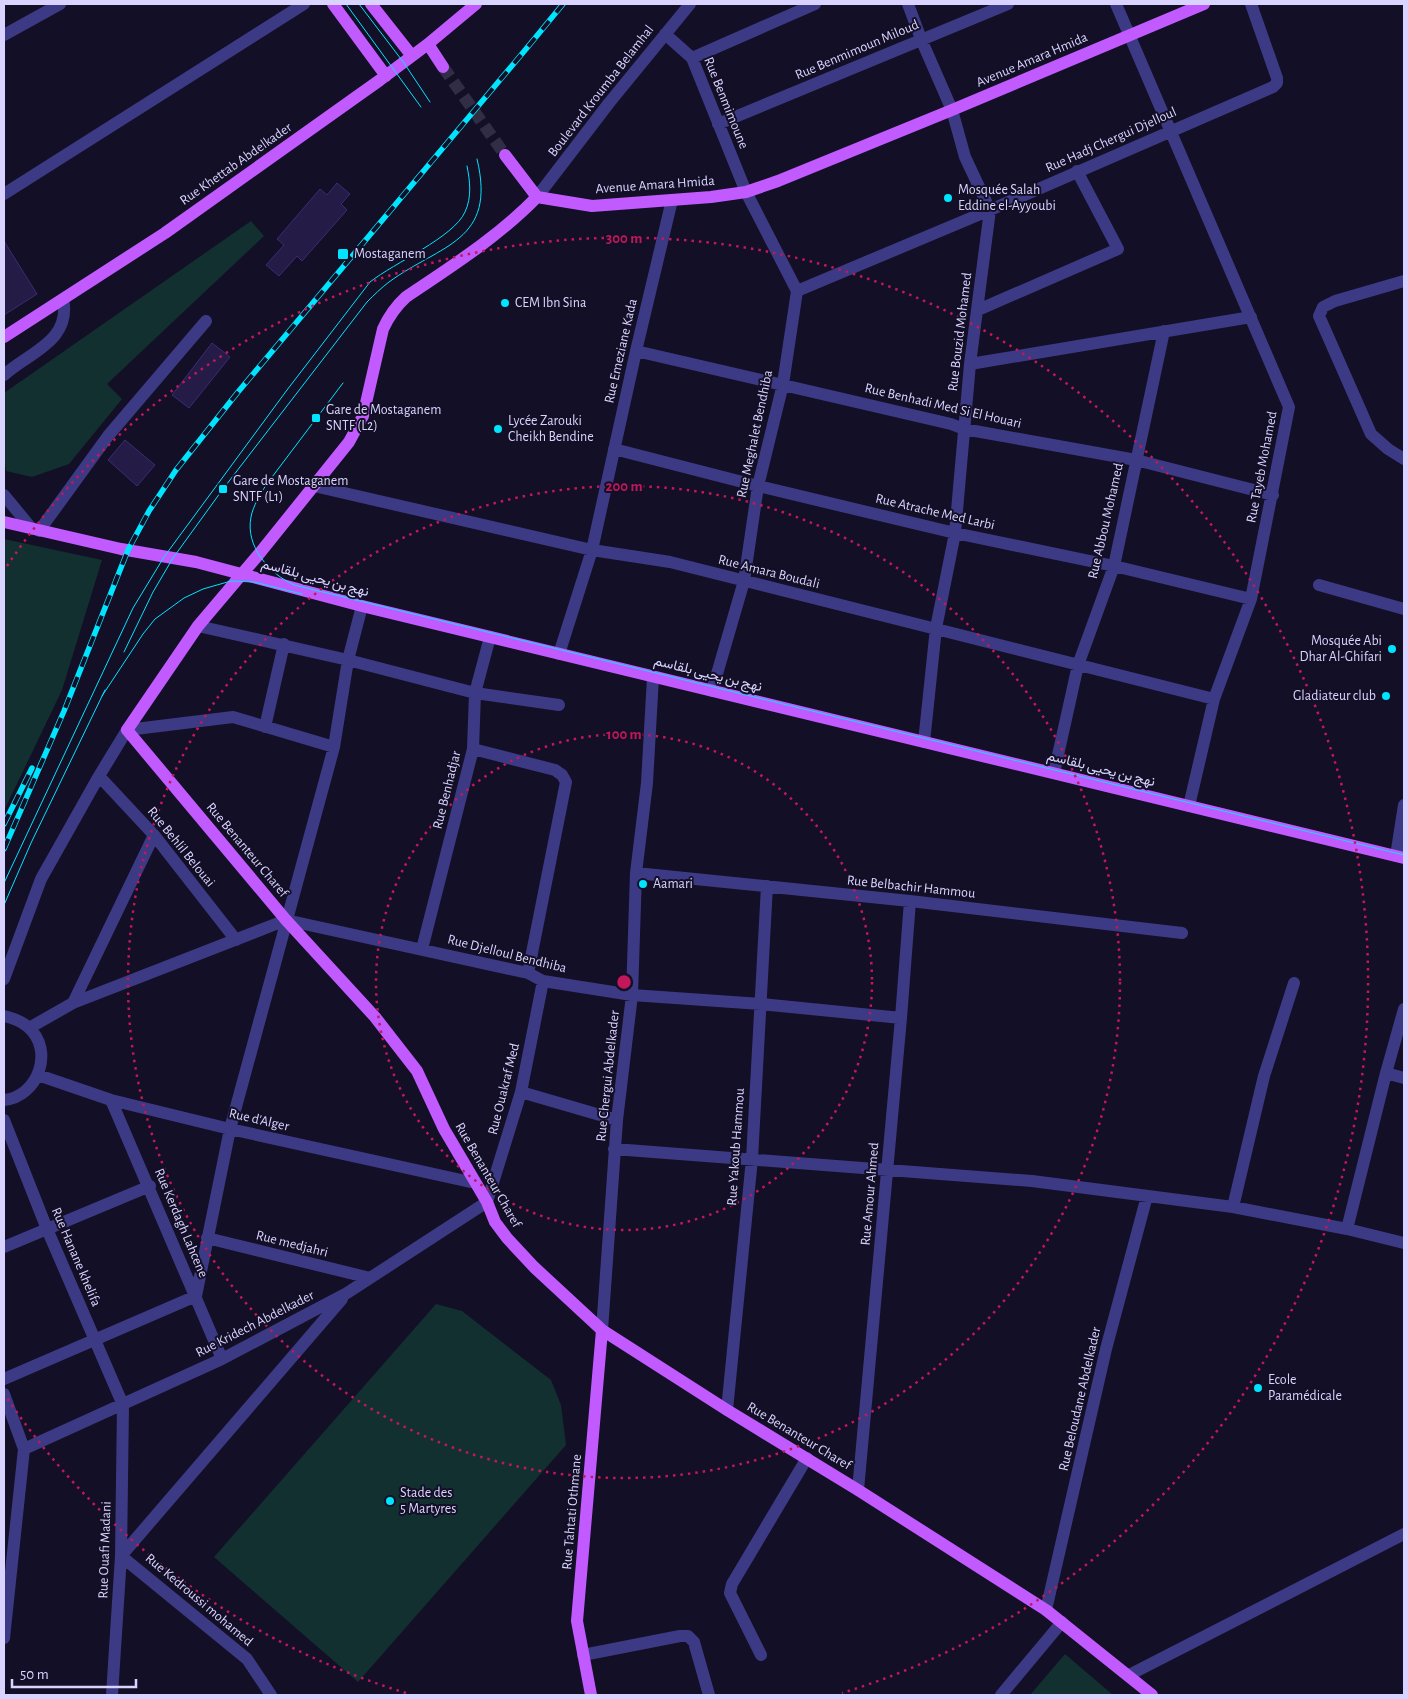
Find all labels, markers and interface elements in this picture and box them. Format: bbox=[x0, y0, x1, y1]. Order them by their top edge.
street label: Rue Benmimoun Miloud bbox=[793, 18, 921, 82]
street label: Boulevard Kroumba Belamhal bbox=[545, 23, 657, 159]
street label: Avenue Amara Hmida bbox=[974, 30, 1090, 90]
street label: Rue Benmimoune bbox=[701, 55, 751, 151]
street label: Rue Hadj Chergui Djelloul bbox=[1043, 105, 1179, 175]
street label: Rue Khettab Abdelkader bbox=[178, 120, 295, 208]
street label: Avenue Amara Hmida bbox=[595, 174, 716, 196]
place label: Mosquée Salah Eddine el-Ayyoubi bbox=[958, 183, 1056, 213]
marker: Mosquée Salah Eddine el-Ayyoubi bbox=[942, 192, 954, 204]
text: 300 m bbox=[606, 231, 642, 246]
marker: Mostaganem bbox=[336, 247, 350, 261]
place label: Mostaganem bbox=[354, 247, 426, 261]
street label: Rue Bouzid Mohamed bbox=[946, 272, 974, 392]
place label: CEM Ibn Sina bbox=[515, 296, 587, 310]
marker: CEM Ibn Sina bbox=[499, 297, 511, 309]
street label: Rue Emeziane Kada bbox=[602, 297, 640, 405]
street label: Rue Meghalet Bendhiba bbox=[735, 368, 776, 499]
street label: Rue Benhadi Med Si El Houari bbox=[863, 381, 1023, 431]
place label: Gare de Mostaganem SNTF (L2) bbox=[326, 403, 441, 433]
street label: Rue Tayeb Mohamed bbox=[1244, 410, 1280, 524]
marker: Gare de Mostaganem SNTF (L2) bbox=[310, 412, 322, 424]
place label: Lycée Zarouki Cheikh Bendine bbox=[508, 414, 594, 444]
marker: Lycée Zarouki Cheikh Bendine bbox=[492, 423, 504, 435]
street label: Rue Abbou Mohamed bbox=[1086, 462, 1126, 580]
place label: Gare de Mostaganem SNTF (L1) bbox=[233, 474, 348, 504]
text: 200 m bbox=[605, 479, 643, 494]
marker: Gare de Mostaganem SNTF (L1) bbox=[217, 483, 229, 495]
street label: Rue Atrache Med Larbi bbox=[874, 491, 996, 533]
street label: Rue Amara Boudali bbox=[717, 553, 821, 591]
street label: نهج بن يحيى بلقاسم bbox=[259, 557, 370, 602]
place label: Mosquée Abi Dhar Al-Ghifari bbox=[1299, 634, 1382, 664]
marker: Mosquée Abi Dhar Al-Ghifari bbox=[1386, 643, 1398, 655]
street label: نهج بن يحيى بلقاسم bbox=[652, 654, 763, 697]
place label: Gladiateur club bbox=[1293, 689, 1376, 703]
marker: Gladiateur club bbox=[1380, 690, 1392, 702]
text: 100 m bbox=[606, 727, 642, 742]
street label: Rue Benhadjar bbox=[431, 749, 464, 830]
street label: نهج بن يحيى بلقاسم bbox=[1045, 749, 1156, 792]
street label: Rue Benanteur Charef bbox=[204, 800, 291, 901]
street label: Rue Behlil Belouai bbox=[145, 804, 217, 890]
street label: Rue Belbachir Hammou bbox=[846, 873, 976, 901]
place label: Aamari bbox=[653, 877, 693, 891]
marker: Aamari bbox=[637, 878, 649, 890]
street label: Rue Djelloul Bendhiba bbox=[446, 932, 569, 976]
centre of rings bbox=[615, 973, 633, 991]
street label: Rue Chergui Abdelkader bbox=[594, 1009, 622, 1142]
street label: Rue Ouakraf Med bbox=[486, 1042, 522, 1136]
street label: Rue Yakoub Hammou bbox=[725, 1088, 747, 1206]
street label: Rue d'Alger bbox=[227, 1106, 291, 1134]
street label: Rue Benanteur Charef bbox=[452, 1120, 524, 1231]
street label: Rue Amour Ahmed bbox=[859, 1142, 881, 1246]
street label: Rue Kerdagh Lahcene bbox=[152, 1166, 210, 1280]
street label: Rue Hanane khelifa bbox=[49, 1205, 103, 1309]
street label: Rue medjahri bbox=[255, 1228, 329, 1260]
street label: Rue Kridech Abdelkader bbox=[194, 1288, 317, 1360]
street label: Rue Beloudane Abdelkader bbox=[1057, 1325, 1104, 1472]
place label: Ecole Paramédicale bbox=[1268, 1373, 1342, 1403]
marker: Ecole Paramédicale bbox=[1252, 1382, 1264, 1394]
street label: Rue Benanteur Charef bbox=[745, 1399, 854, 1473]
street label: Rue Tahtati Othmane bbox=[560, 1454, 584, 1570]
place label: Stade des 5 Martyres bbox=[400, 1486, 457, 1516]
marker: Stade des 5 Martyres bbox=[384, 1495, 396, 1507]
street label: Rue Ouafi Madani bbox=[96, 1501, 114, 1599]
street label: Rue Kedroussi mohamed bbox=[143, 1551, 255, 1649]
scale bar bbox=[12, 1656, 136, 1688]
text: 50 m bbox=[20, 1667, 49, 1682]

